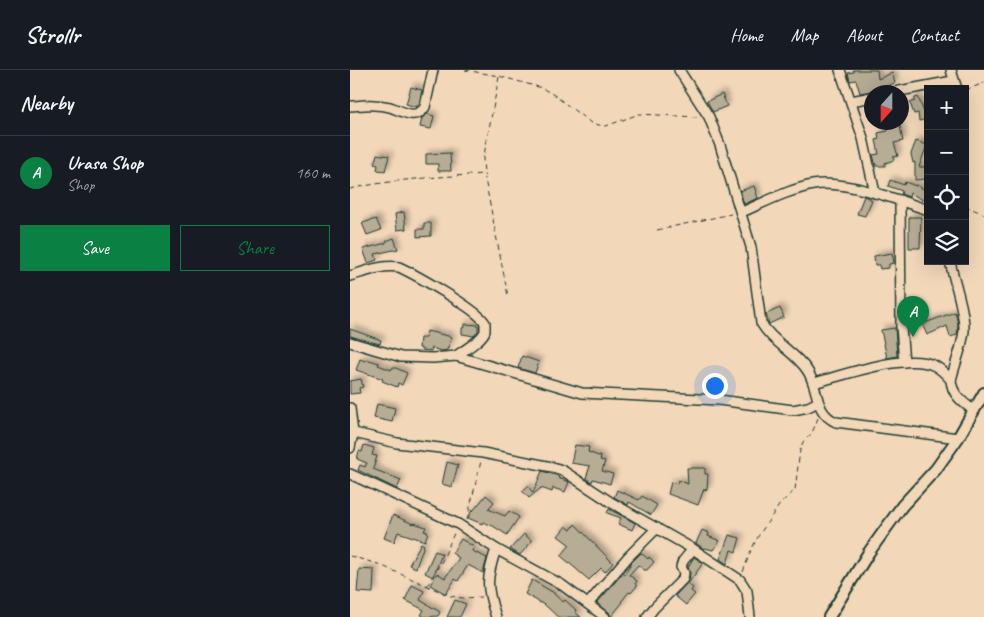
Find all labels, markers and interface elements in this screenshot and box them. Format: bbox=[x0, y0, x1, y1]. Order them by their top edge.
text: Strollr bbox=[25, 20, 80, 50]
text: Home bbox=[730, 24, 763, 46]
text: Map bbox=[791, 24, 818, 46]
text: About bbox=[846, 24, 882, 46]
text: Contact bbox=[910, 24, 959, 46]
north arrow bbox=[864, 85, 909, 130]
map controls bbox=[924, 85, 969, 265]
button: + bbox=[924, 85, 969, 130]
text: Nearby bbox=[20, 90, 73, 116]
button: − bbox=[924, 130, 969, 175]
text: Urasa Shop bbox=[67, 151, 143, 175]
text: A bbox=[32, 163, 40, 183]
text: 160 m bbox=[296, 163, 330, 183]
text: Shop bbox=[67, 175, 94, 195]
button: locate bbox=[924, 175, 969, 220]
button: layers bbox=[924, 220, 969, 265]
button: Save bbox=[20, 225, 170, 271]
button: Share bbox=[180, 225, 330, 271]
pin: A bbox=[897, 296, 929, 337]
your location bbox=[702, 373, 728, 399]

